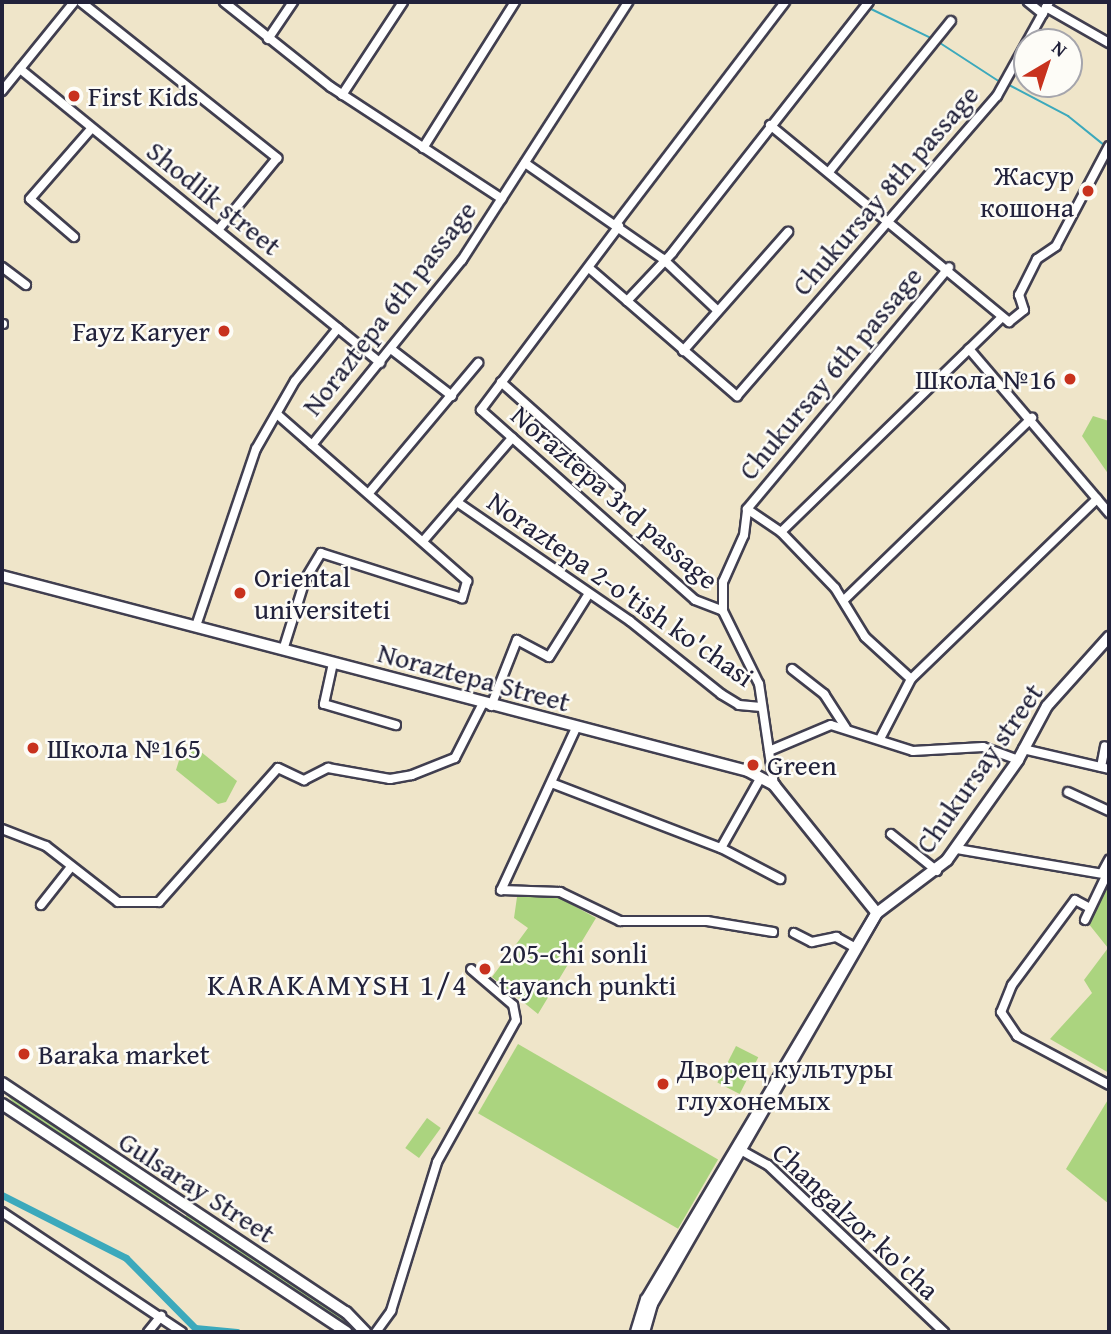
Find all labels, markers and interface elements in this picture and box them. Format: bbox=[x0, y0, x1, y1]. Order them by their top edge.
north arrow bbox=[1013, 28, 1083, 98]
text: N bbox=[1046, 33, 1074, 63]
street label: Chukursay 8th passage bbox=[785, 78, 985, 302]
place label: First Kids bbox=[88, 79, 199, 113]
marker: First Kids bbox=[66, 88, 82, 104]
street label: Shodlik street bbox=[140, 134, 288, 262]
place label: Жасур кошона bbox=[980, 158, 1074, 224]
marker: Жасур кошона bbox=[1080, 183, 1096, 199]
street label: Noraztepa 6th passage bbox=[295, 194, 483, 422]
street label: Chukursay 6th passage bbox=[731, 260, 929, 486]
place label: Fayz Karyer bbox=[72, 314, 210, 348]
marker: Fayz Karyer bbox=[216, 323, 232, 339]
place label: Школа №16 bbox=[915, 362, 1056, 396]
marker: Школа №16 bbox=[1062, 371, 1078, 387]
street label: Noraztepa 3rd passage bbox=[505, 398, 725, 596]
street label: Noraztepa 2-o'tish ko'chasi bbox=[481, 484, 761, 694]
place label: Oriental universiteti bbox=[254, 560, 390, 626]
marker: Oriental universiteti bbox=[232, 585, 248, 601]
street label: Noraztepa Street bbox=[374, 635, 574, 719]
street label: Chukursay street bbox=[908, 677, 1050, 859]
place label: Школа №165 bbox=[47, 731, 201, 765]
marker: Школа №165 bbox=[25, 740, 41, 756]
place label: Green bbox=[767, 748, 837, 782]
marker: Green bbox=[745, 757, 761, 773]
place label: 205-chi sonli tayanch punkti bbox=[499, 936, 676, 1002]
marker: 205-chi sonli tayanch punkti bbox=[477, 961, 493, 977]
district label: KARAKAMYSH 1/4 bbox=[209, 966, 467, 1002]
place label: Baraka market bbox=[38, 1037, 210, 1071]
marker: Baraka market bbox=[16, 1046, 32, 1062]
place label: Дворец культуры глухонемых bbox=[677, 1051, 893, 1117]
marker: Дворец культуры глухонемых bbox=[655, 1076, 671, 1092]
street label: Gulsaray Street bbox=[113, 1124, 281, 1250]
street label: Changalzor ko'cha bbox=[766, 1135, 946, 1307]

